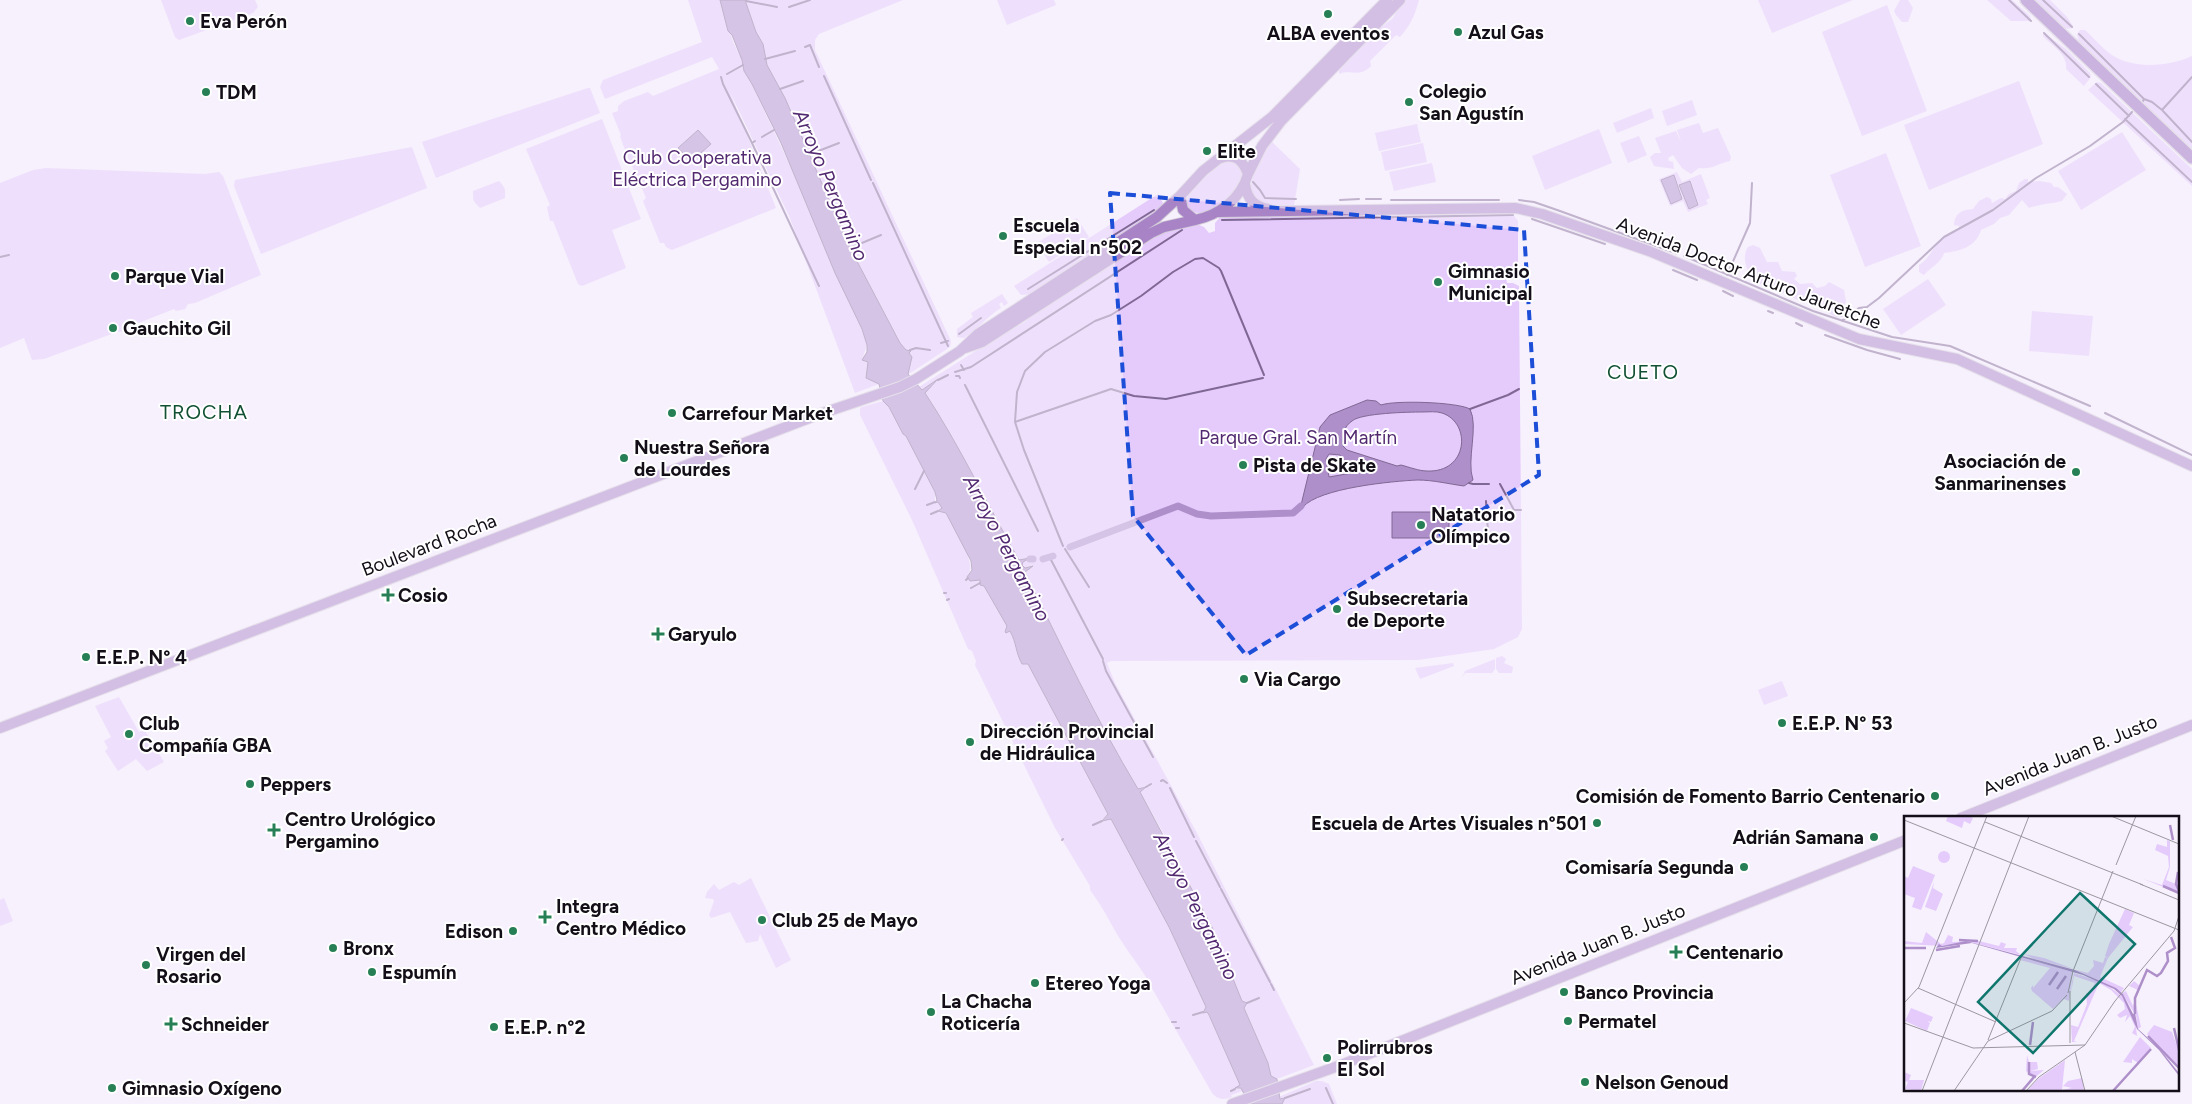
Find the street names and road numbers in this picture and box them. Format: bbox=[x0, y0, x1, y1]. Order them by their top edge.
street label: Avenida Doctor Arturo Jauretche bbox=[1614, 212, 1884, 334]
street label: Boulevard Rocha bbox=[358, 509, 500, 581]
street label: Avenida Juan B. Justo bbox=[1979, 709, 2161, 801]
street label: Avenida Juan B. Justo bbox=[1507, 898, 1689, 990]

